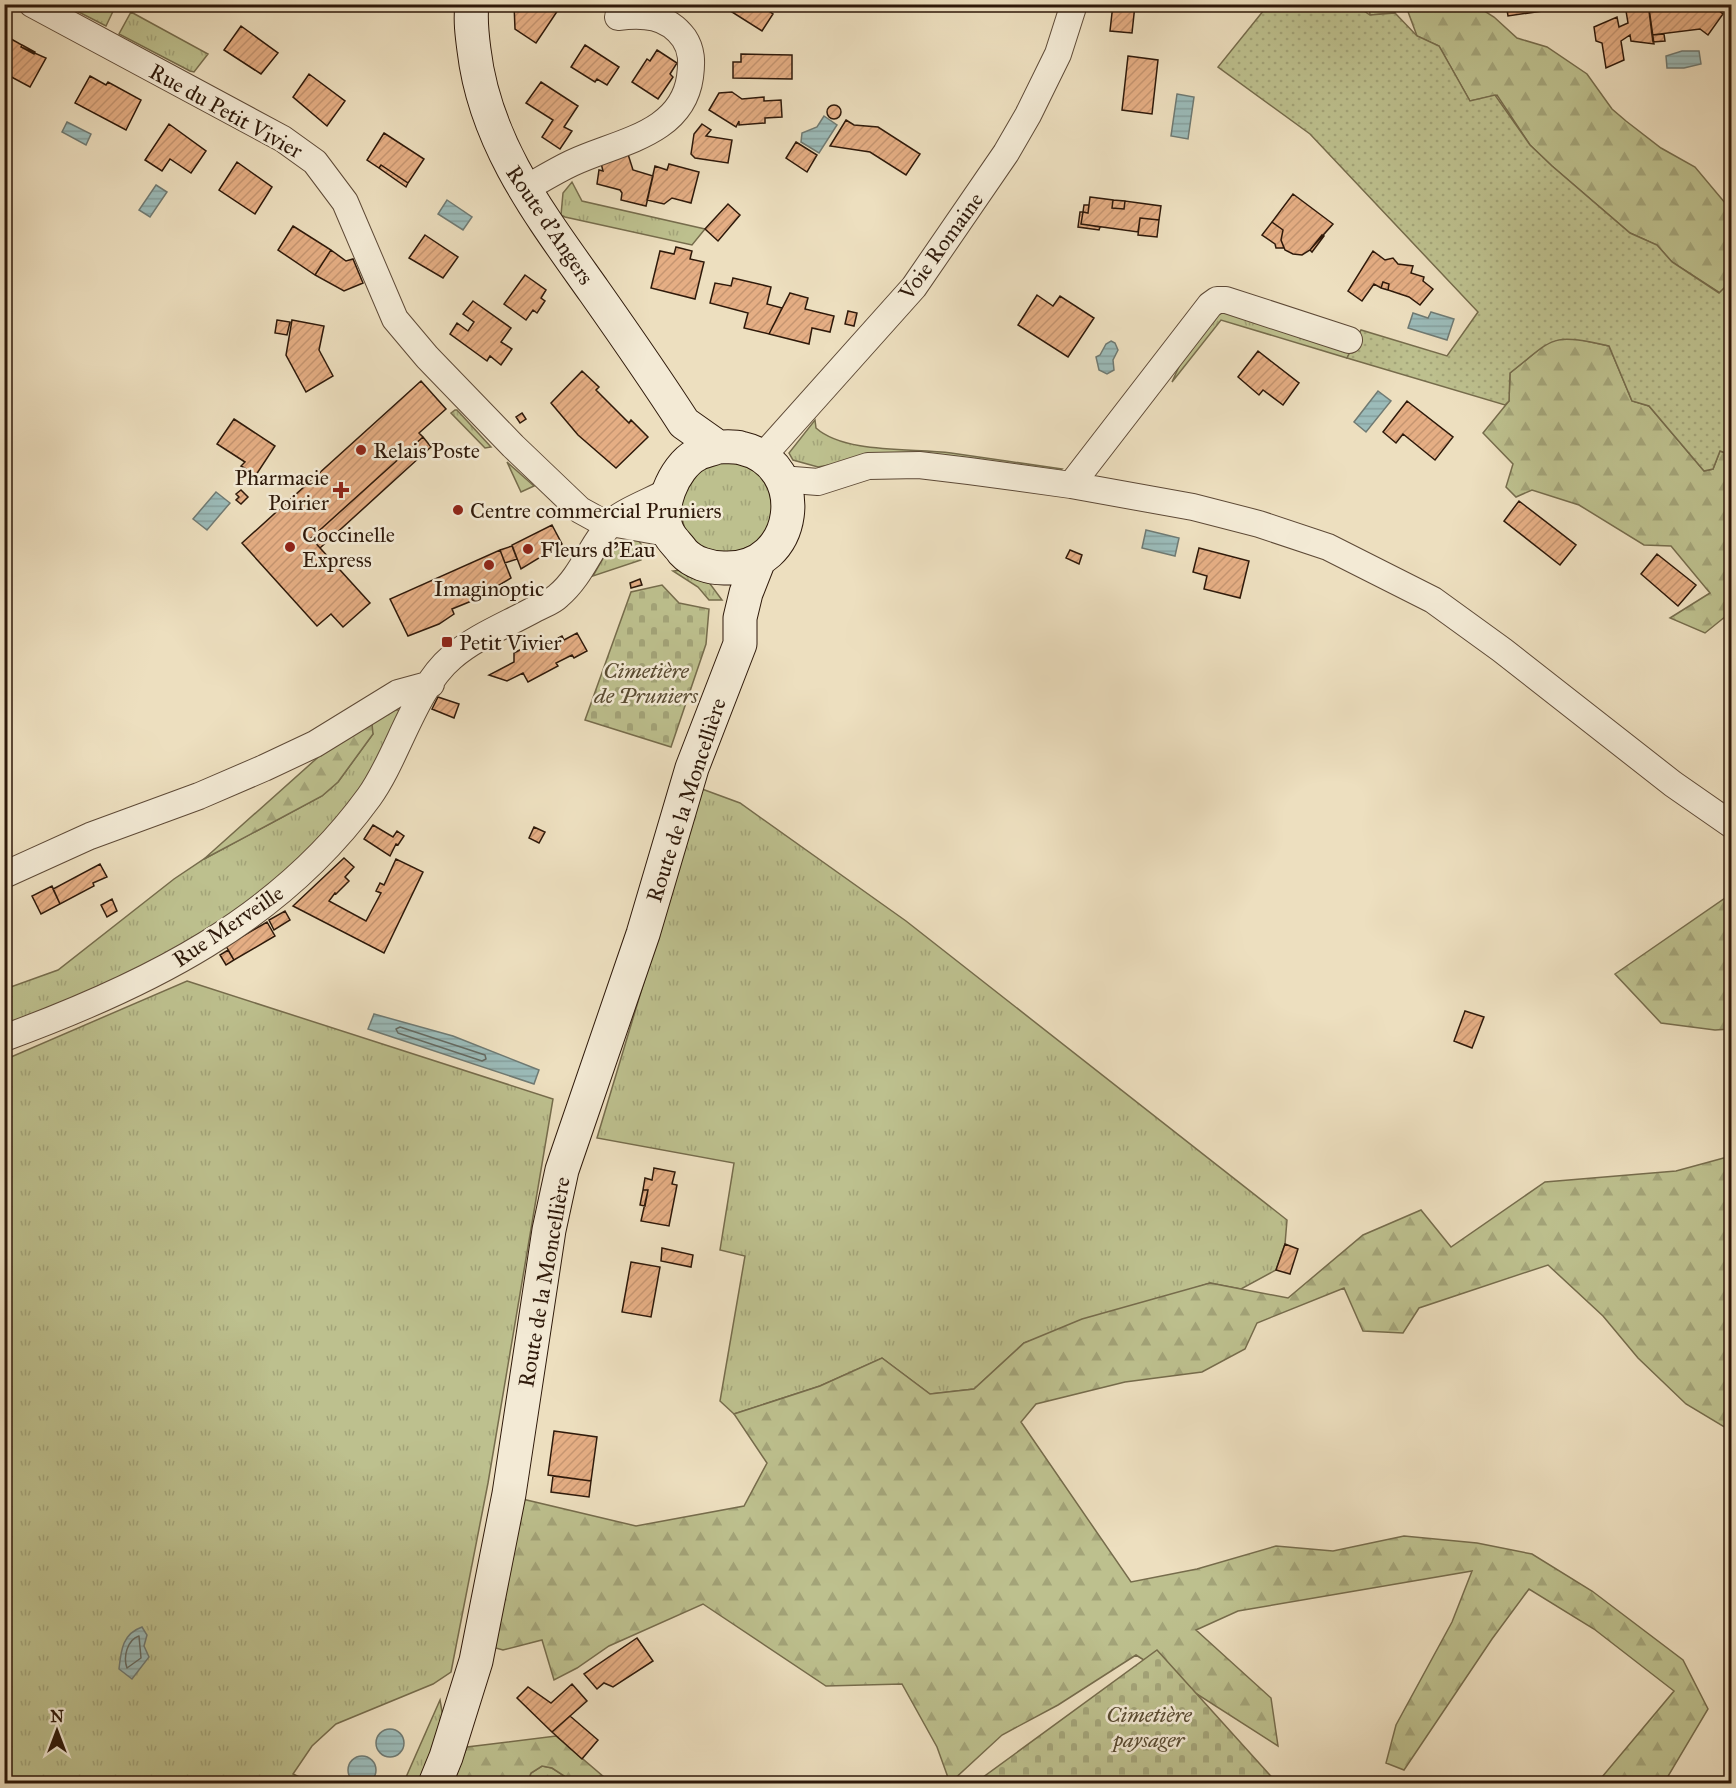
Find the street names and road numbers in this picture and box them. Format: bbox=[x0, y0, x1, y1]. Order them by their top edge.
street label: Rue du Petit Vivier bbox=[145, 58, 308, 165]
street label: Route d'Angers bbox=[500, 160, 600, 290]
street label: Voie Romaine bbox=[892, 187, 989, 306]
street label: Route de la Moncellière bbox=[640, 694, 732, 906]
street label: Rue Merveille bbox=[168, 879, 288, 973]
street label: Route de la Moncellière bbox=[512, 1175, 576, 1389]

